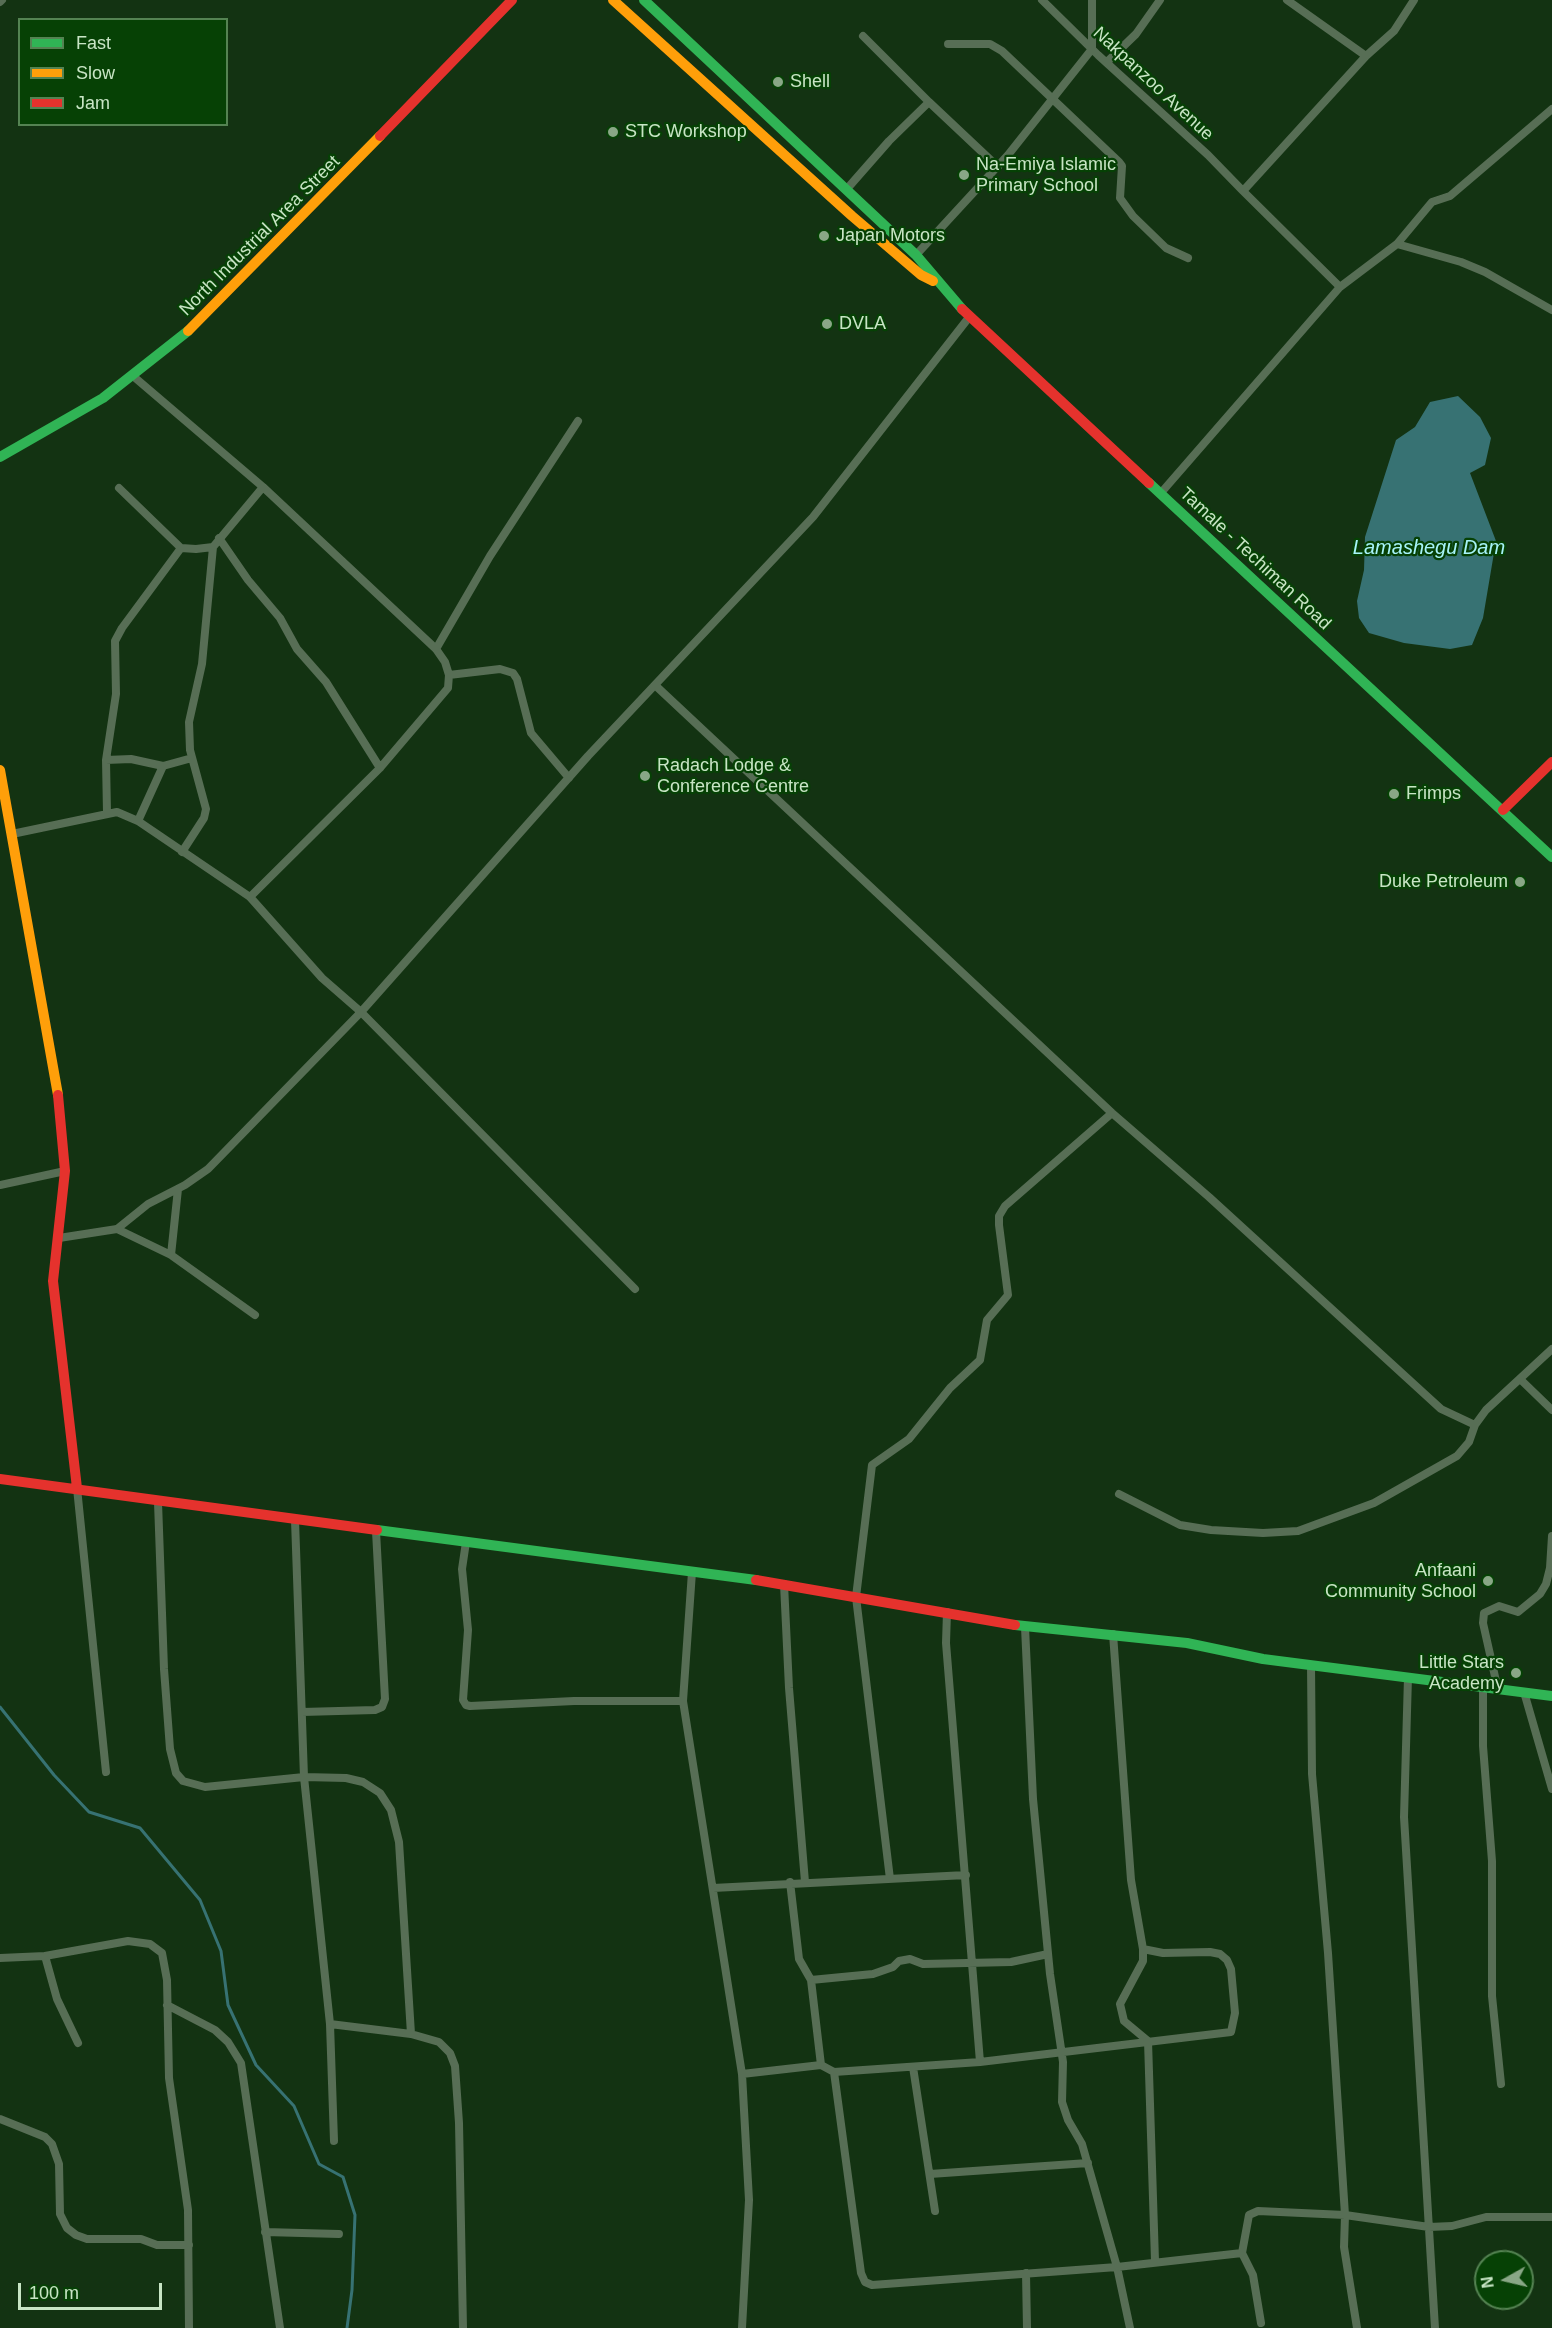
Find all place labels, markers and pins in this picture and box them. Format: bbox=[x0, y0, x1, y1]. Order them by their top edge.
place label: Shell bbox=[790, 71, 830, 93]
marker: Shell bbox=[771, 75, 785, 89]
place label: STC Workshop bbox=[625, 121, 747, 143]
marker: STC Workshop bbox=[606, 125, 620, 139]
place label: Na-Emiya Islamic Primary School bbox=[976, 154, 1116, 196]
marker: Na-Emiya Islamic Primary School bbox=[957, 168, 971, 182]
place label: Japan Motors bbox=[836, 225, 945, 247]
marker: Japan Motors bbox=[817, 229, 831, 243]
place label: DVLA bbox=[839, 313, 886, 335]
marker: DVLA bbox=[820, 317, 834, 331]
place label: Radach Lodge & Conference Centre bbox=[657, 755, 809, 798]
marker: Radach Lodge & Conference Centre bbox=[638, 769, 652, 783]
place label: Frimps bbox=[1406, 783, 1461, 805]
marker: Frimps bbox=[1387, 787, 1401, 801]
place label: Duke Petroleum bbox=[1379, 871, 1508, 893]
marker: Duke Petroleum bbox=[1513, 875, 1527, 889]
place label: Anfaani Community School bbox=[1325, 1560, 1476, 1602]
marker: Anfaani Community School bbox=[1481, 1574, 1495, 1588]
place label: Little Stars Academy bbox=[1419, 1652, 1504, 1694]
marker: Little Stars Academy bbox=[1509, 1666, 1523, 1680]

